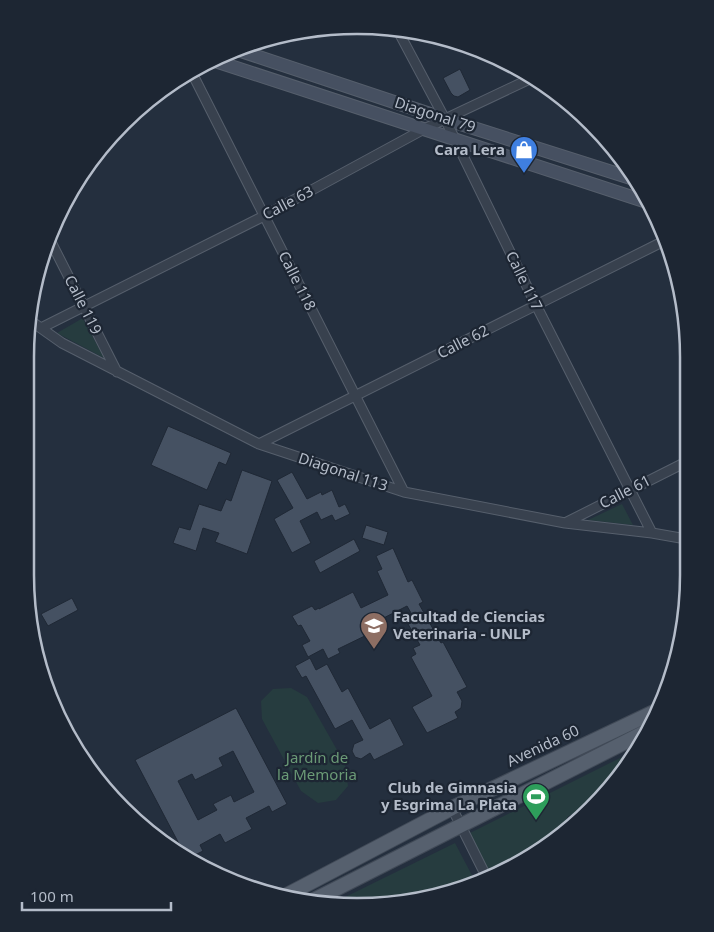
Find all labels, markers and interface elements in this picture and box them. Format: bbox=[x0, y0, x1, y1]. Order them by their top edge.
street label: Diagonal 79 bbox=[392, 92, 478, 137]
shop icon: Cara Lera bbox=[509, 135, 539, 174]
place label: Cara Lera bbox=[434, 139, 505, 159]
street label: Calle 63 bbox=[258, 180, 317, 224]
street label: Calle 118 bbox=[275, 248, 321, 313]
street label: Calle 117 bbox=[502, 248, 548, 314]
street label: Calle 119 bbox=[61, 272, 107, 337]
street label: Calle 62 bbox=[433, 320, 492, 363]
street label: Diagonal 113 bbox=[296, 447, 390, 495]
street label: Calle 61 bbox=[595, 470, 654, 513]
place label: Facultad de Ciencias Veterinaria - UNLP bbox=[393, 606, 545, 643]
school or university icon: Facultad de Ciencias Veterinaria - UNLP bbox=[359, 611, 389, 650]
street label: Avenida 60 bbox=[503, 720, 582, 771]
park label: Jardín de la Memoria bbox=[277, 747, 357, 784]
place label: Club de Gimnasia y Esgrima La Plata bbox=[381, 777, 517, 814]
sports icon: Club de Gimnasia y Esgrima La Plata bbox=[521, 782, 551, 821]
scale bar bbox=[22, 880, 171, 912]
text: 100 m bbox=[30, 886, 74, 906]

